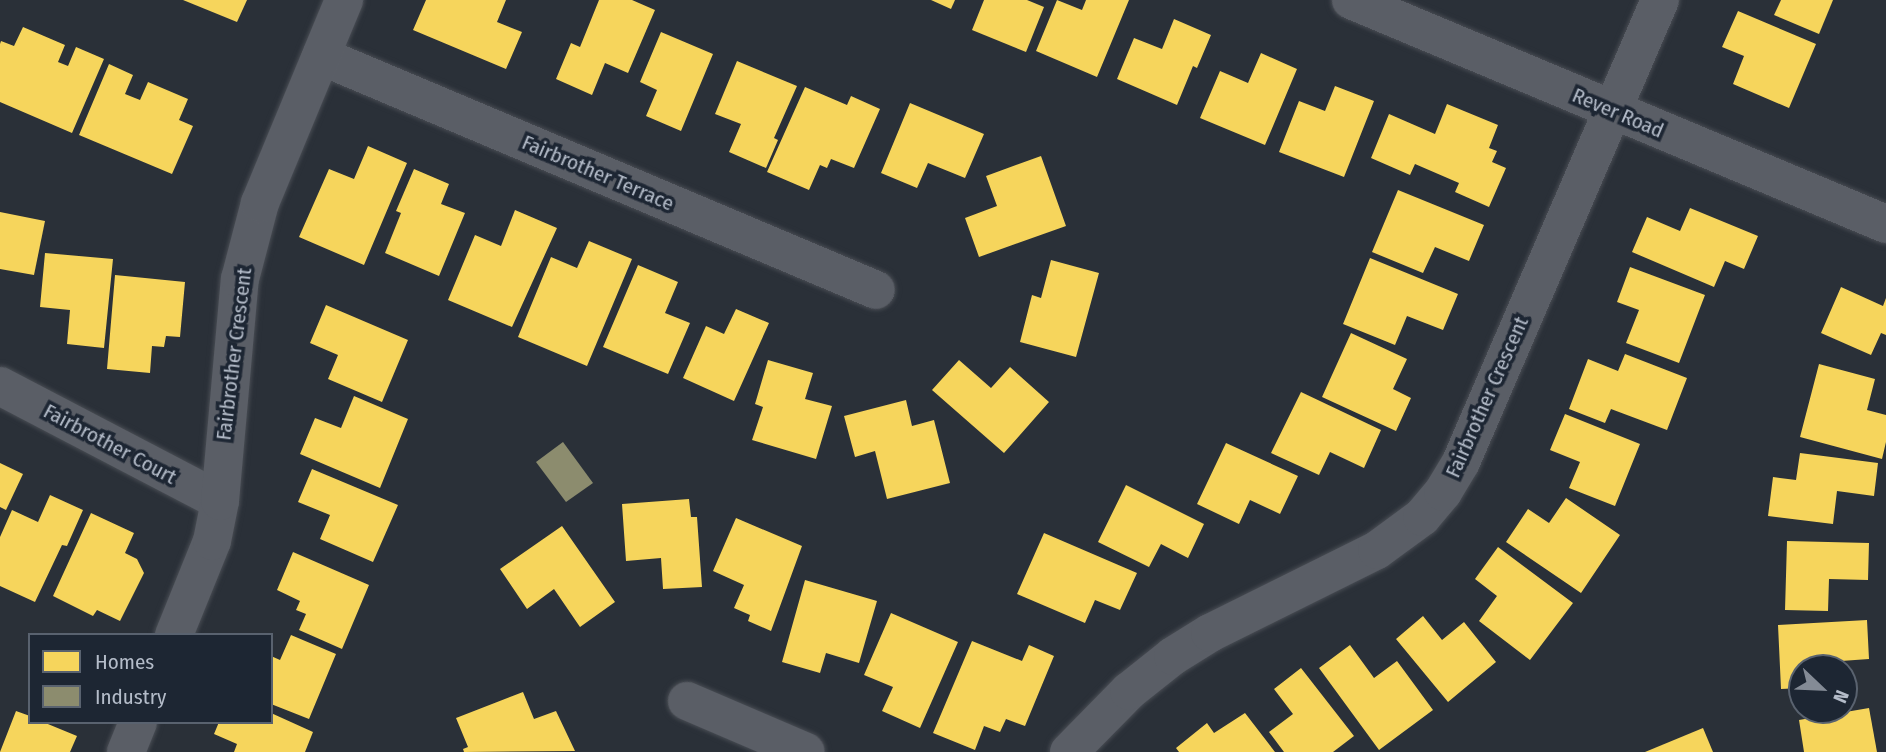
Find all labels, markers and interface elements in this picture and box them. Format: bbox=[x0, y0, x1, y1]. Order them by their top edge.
street label: Rever Road bbox=[1569, 82, 1667, 144]
street label: Fairbrother Terrace bbox=[518, 130, 678, 216]
street label: Fairbrother Crescent bbox=[211, 266, 257, 442]
street label: Fairbrother Crescent bbox=[1440, 313, 1534, 481]
street label: Fairbrother Court bbox=[39, 398, 181, 490]
legend bbox=[28, 633, 273, 724]
text: Homes bbox=[95, 649, 154, 675]
north arrow bbox=[1788, 654, 1858, 724]
text: Industry bbox=[95, 684, 166, 710]
text: N bbox=[1828, 687, 1854, 706]

